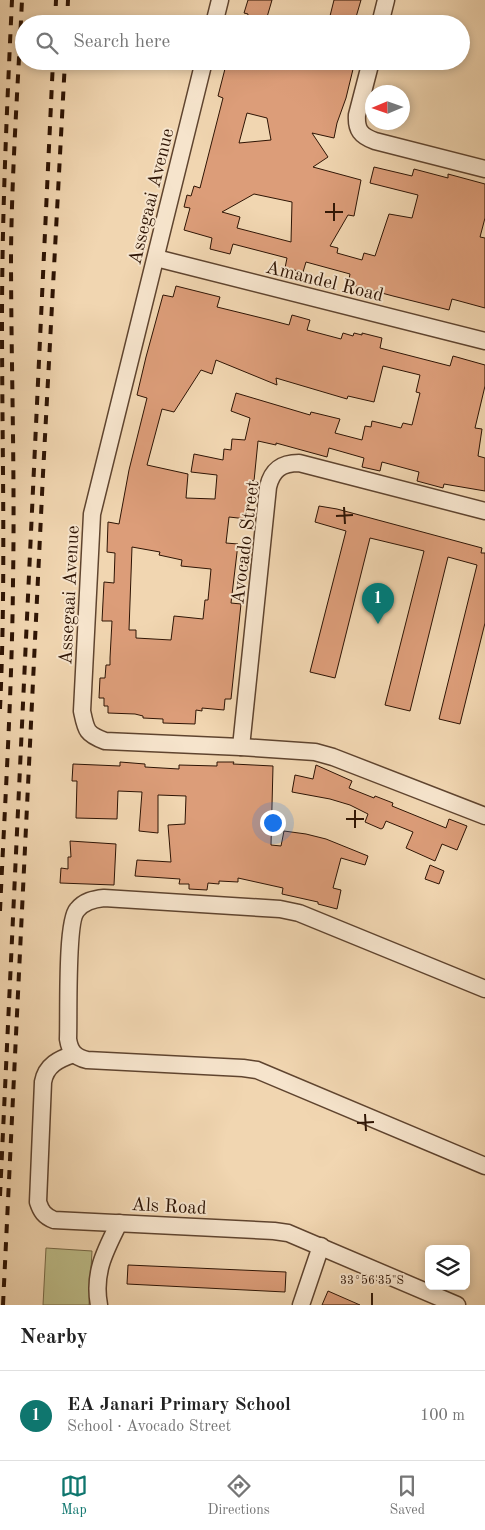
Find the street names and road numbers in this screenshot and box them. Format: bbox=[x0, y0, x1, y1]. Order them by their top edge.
street label: Assegaai Avenue bbox=[126, 127, 179, 267]
street label: Amandel Road bbox=[264, 259, 385, 306]
street label: Avocado Street bbox=[229, 479, 264, 605]
street label: Assegaai Avenue bbox=[57, 525, 84, 665]
street label: Als Road bbox=[131, 1196, 207, 1219]

